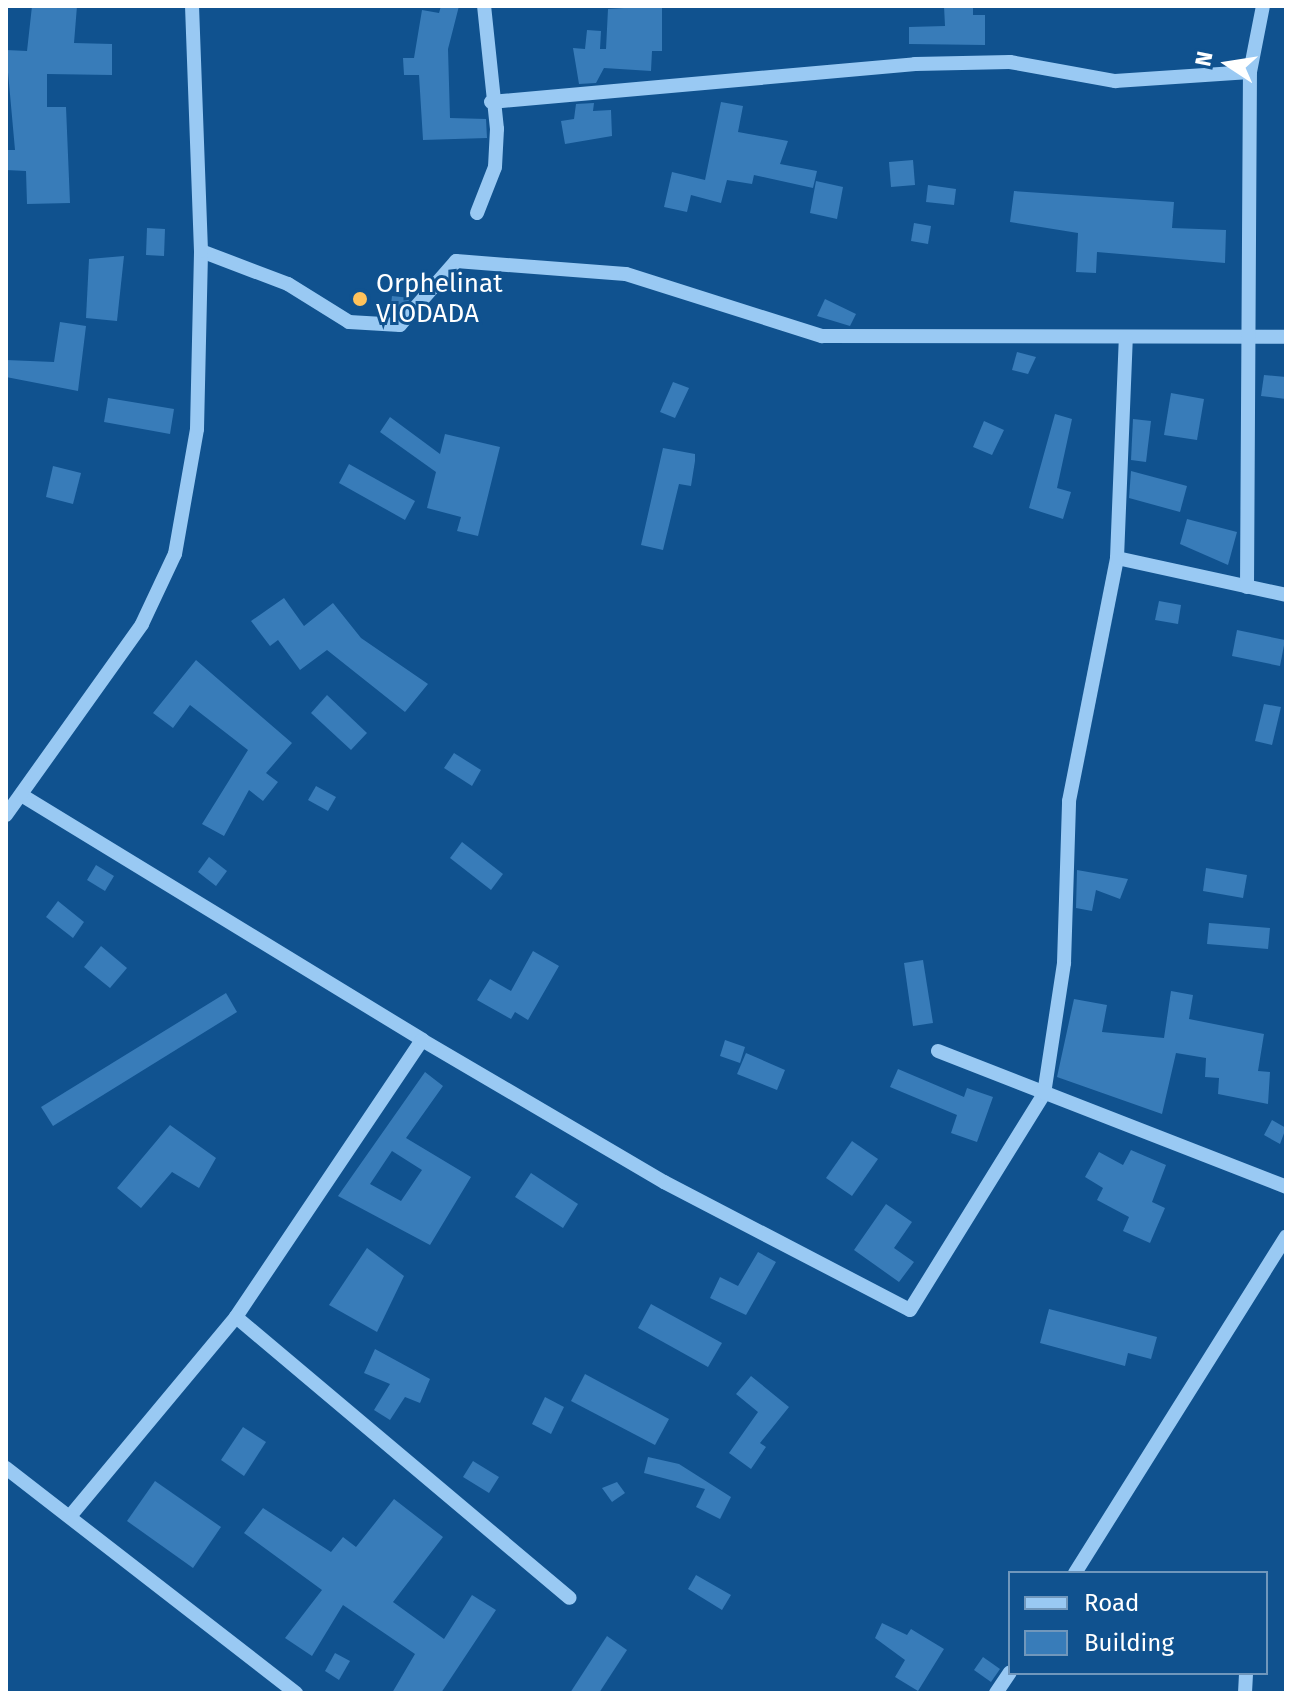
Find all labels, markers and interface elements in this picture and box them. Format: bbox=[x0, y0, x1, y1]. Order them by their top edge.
north arrow bbox=[1188, 24, 1268, 104]
text: N bbox=[1189, 49, 1219, 69]
place label: Orphelinat VIODADA bbox=[376, 268, 503, 330]
marker: Orphelinat VIODADA bbox=[351, 290, 369, 308]
legend bbox=[1008, 1571, 1268, 1675]
text: Road bbox=[1084, 1589, 1139, 1617]
text: Building bbox=[1084, 1629, 1174, 1657]

